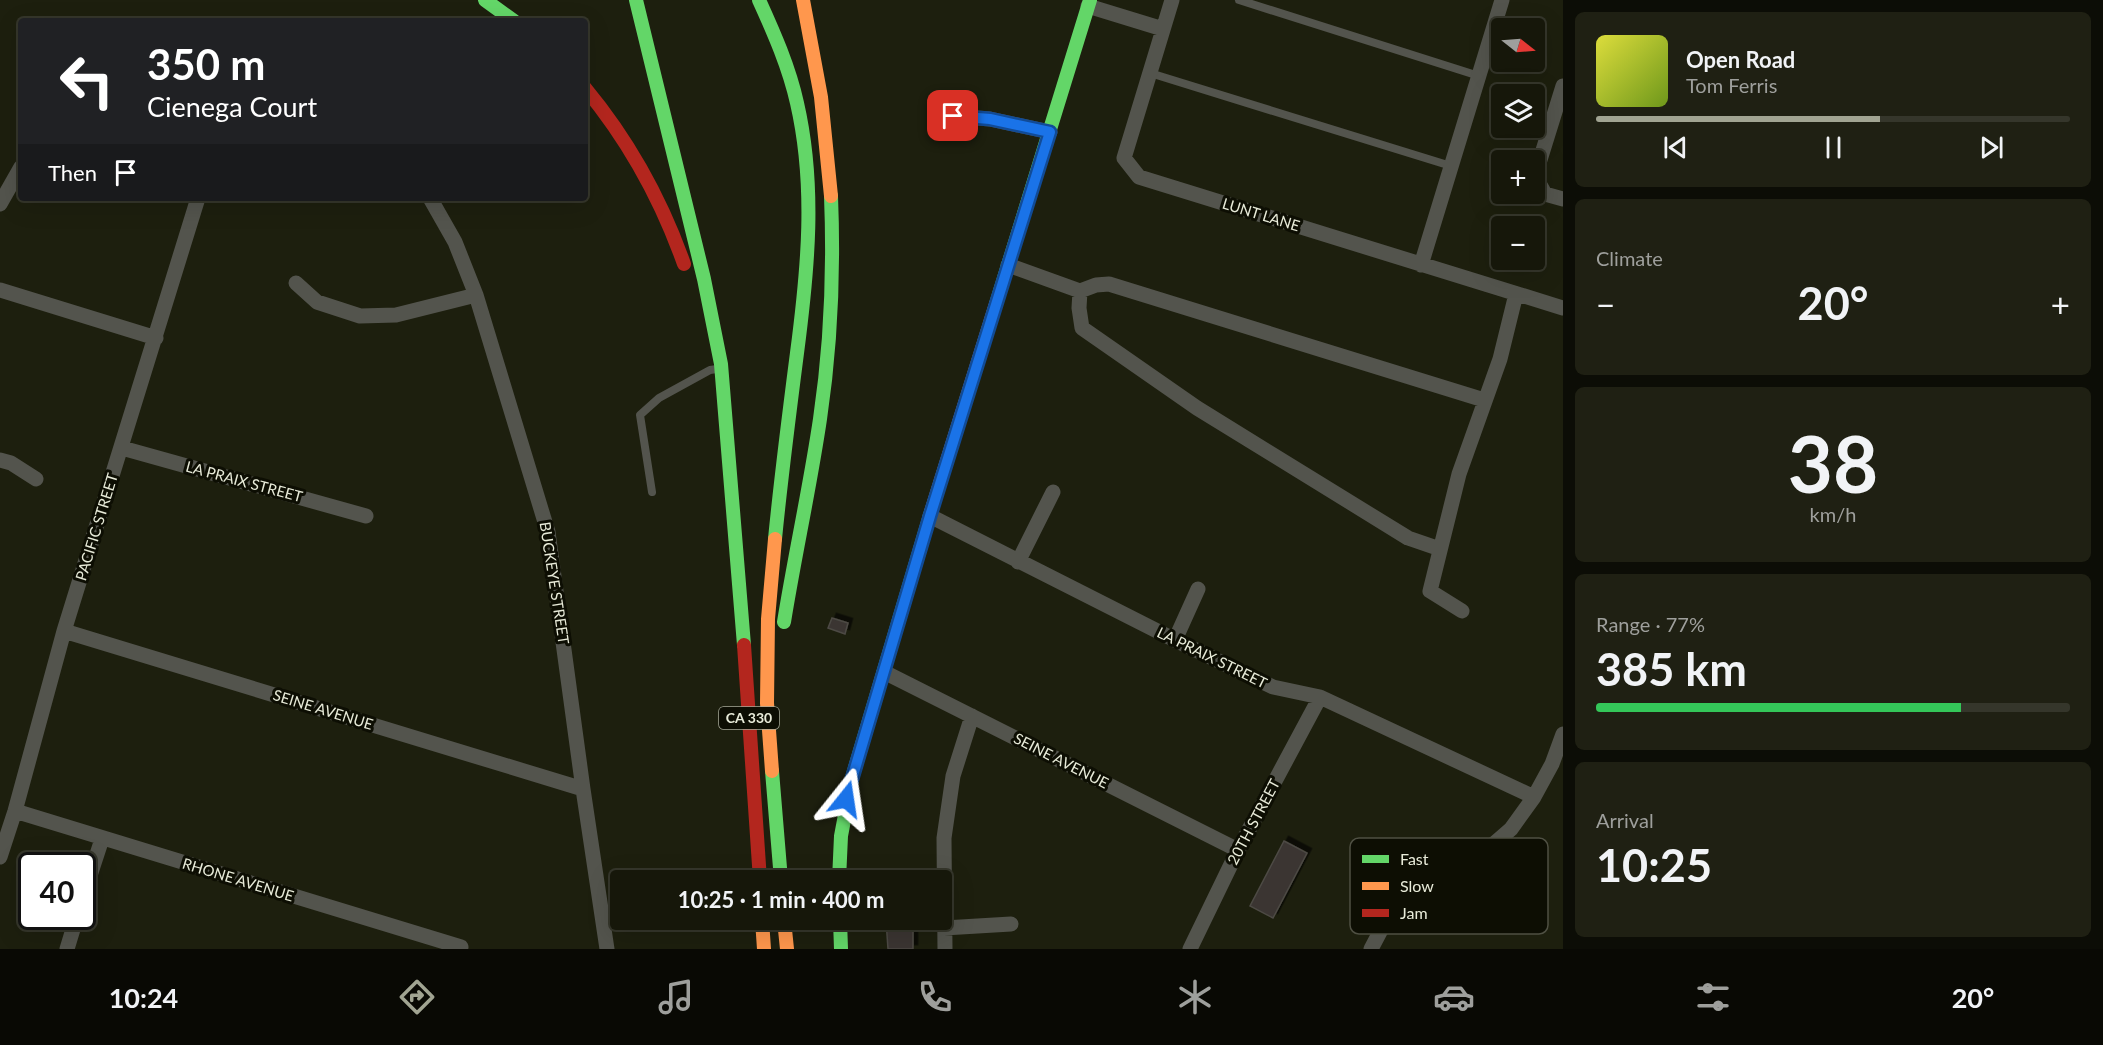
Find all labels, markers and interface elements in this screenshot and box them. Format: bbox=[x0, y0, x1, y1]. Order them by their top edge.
north arrow bbox=[1491, 18, 1545, 72]
map controls bbox=[1491, 18, 1545, 270]
text: 350 m bbox=[147, 39, 265, 89]
icon: left bbox=[48, 42, 126, 120]
text: Open Road bbox=[1686, 46, 1795, 73]
text: Tom Ferris bbox=[1686, 73, 1777, 97]
button: layers bbox=[1491, 84, 1545, 138]
text: Cienega Court bbox=[147, 90, 317, 123]
pin bbox=[927, 90, 978, 141]
icon: arrive bbox=[936, 99, 969, 132]
icon: previous bbox=[1659, 131, 1692, 164]
icon: pause bbox=[1817, 131, 1850, 164]
icon: next bbox=[1975, 131, 2008, 164]
button: + bbox=[1491, 150, 1545, 204]
icon: arrive bbox=[109, 156, 142, 189]
text: Then bbox=[48, 159, 97, 186]
street label: LUNT LANE bbox=[1220, 194, 1302, 234]
button: − bbox=[1491, 216, 1545, 270]
text: Climate bbox=[1596, 246, 1663, 270]
text: 20° bbox=[1798, 276, 1868, 330]
text: − bbox=[1596, 284, 1615, 324]
text: + bbox=[2051, 284, 2070, 324]
text: 38 bbox=[1788, 416, 1878, 510]
street label: LA PRAIX STREET bbox=[184, 457, 305, 505]
street label: PACIFIC STREET bbox=[71, 471, 121, 583]
text: km/h bbox=[1810, 502, 1856, 526]
street label: BUCKEYE STREET bbox=[536, 520, 574, 646]
text: Range · 77% bbox=[1596, 612, 1705, 636]
street label: LA PRAIX STREET bbox=[1155, 623, 1270, 692]
text: 385 km bbox=[1596, 642, 1747, 696]
street label: SEINE AVENUE bbox=[271, 685, 376, 733]
road number: CA 330 bbox=[719, 707, 779, 729]
street label: SEINE AVENUE bbox=[1011, 729, 1112, 792]
position arrow bbox=[814, 767, 878, 831]
street label: 20TH STREET bbox=[1223, 776, 1283, 867]
text: Arrival bbox=[1596, 808, 1654, 832]
legend bbox=[1350, 838, 1548, 934]
text: 10:25 bbox=[1596, 838, 1712, 892]
text: Fast bbox=[1400, 849, 1429, 868]
speed limit sign: 40 bbox=[18, 852, 96, 930]
street label: RHONE AVENUE bbox=[180, 854, 296, 905]
text: Slow bbox=[1400, 876, 1434, 895]
text: 10:25 · 1 min · 400 m bbox=[678, 886, 884, 913]
text: Jam bbox=[1400, 903, 1428, 922]
icon: directions bbox=[396, 976, 438, 1018]
icon: music bbox=[655, 976, 697, 1018]
icon: phone bbox=[914, 976, 956, 1018]
icon: climate bbox=[1174, 976, 1216, 1018]
icon: car bbox=[1433, 976, 1475, 1018]
icon: filters bbox=[1692, 976, 1734, 1018]
text: 10:24 bbox=[109, 981, 178, 1014]
text: 20° bbox=[1952, 981, 1994, 1014]

